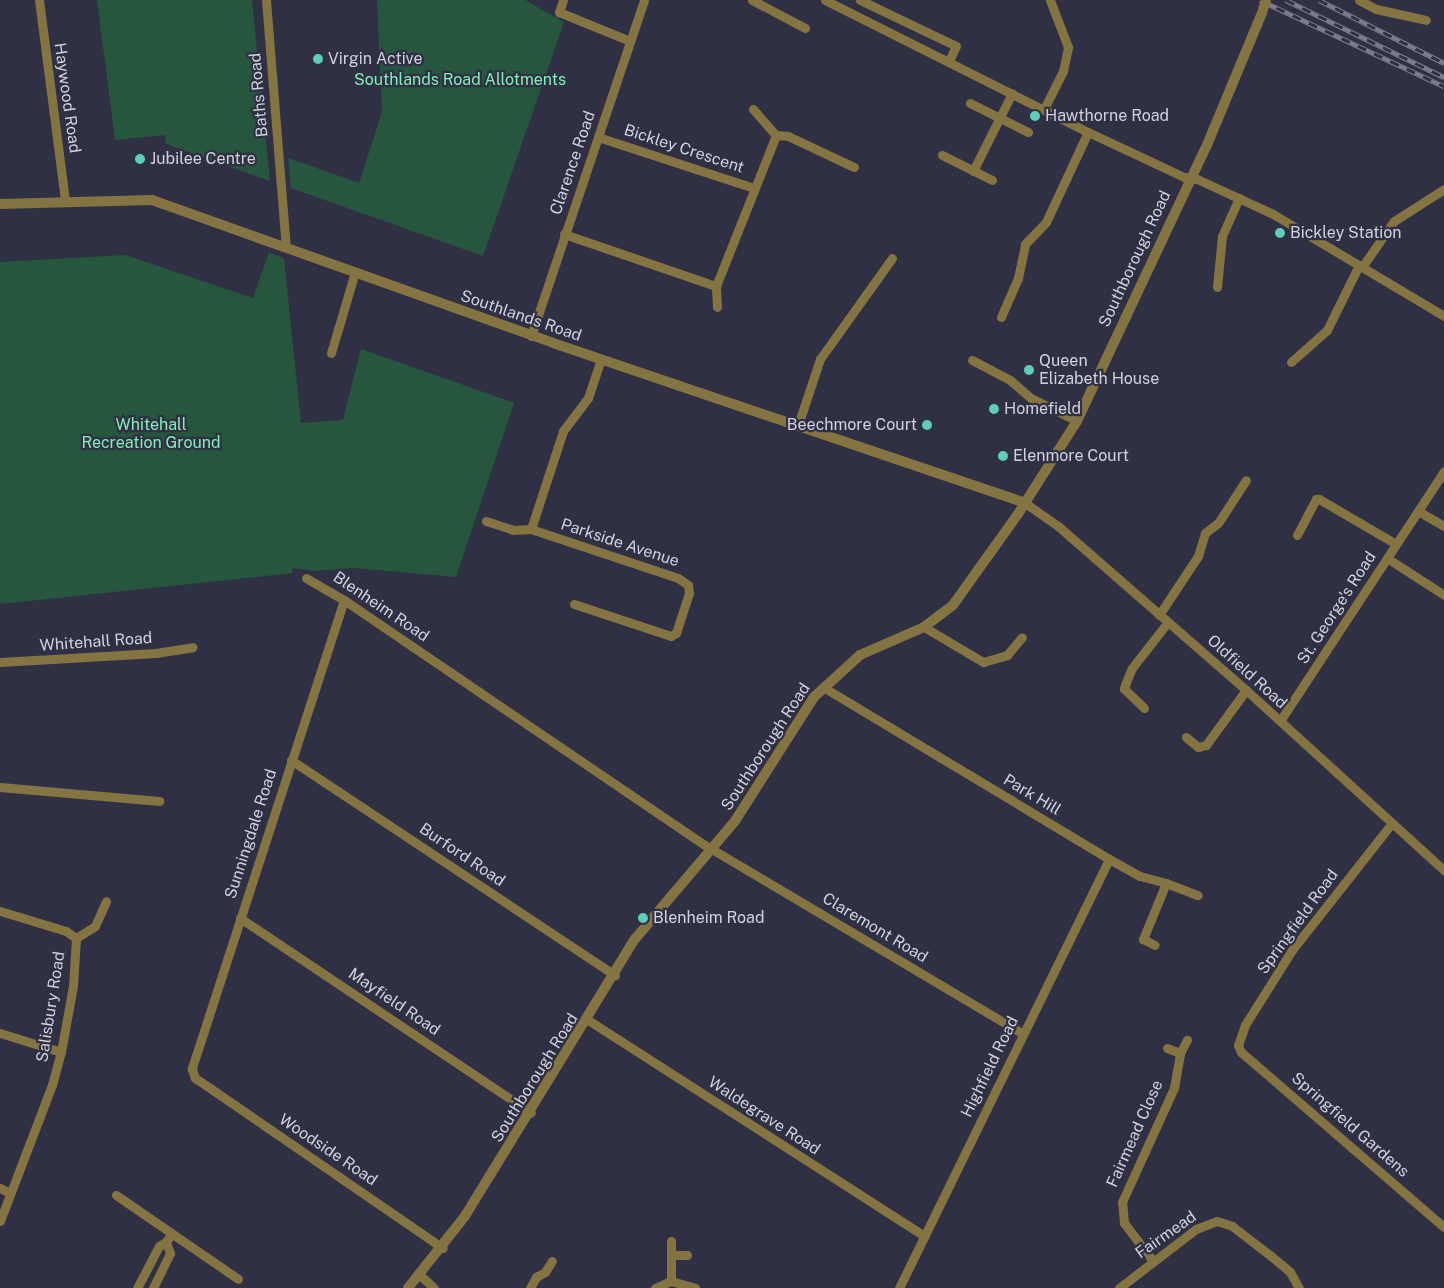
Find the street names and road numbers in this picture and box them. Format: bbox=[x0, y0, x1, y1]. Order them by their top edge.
street label: Haywood Road bbox=[50, 42, 84, 154]
street label: Baths Road bbox=[246, 52, 272, 138]
street label: Clarence Road bbox=[546, 109, 600, 217]
street label: Bickley Crescent bbox=[622, 121, 746, 177]
street label: Southborough Road bbox=[1095, 188, 1175, 330]
street label: Southlands Road bbox=[458, 286, 584, 346]
street label: Parkside Avenue bbox=[558, 515, 682, 571]
street label: St. George's Road bbox=[1293, 548, 1381, 668]
street label: Blenheim Road bbox=[329, 568, 433, 646]
street label: Whitehall Road bbox=[39, 628, 153, 656]
street label: Oldfield Road bbox=[1203, 631, 1291, 713]
street label: Southborough Road bbox=[718, 680, 814, 814]
street label: Sunningdale Road bbox=[221, 767, 281, 901]
street label: Park Hill bbox=[1000, 770, 1064, 820]
street label: Burford Road bbox=[415, 819, 509, 891]
street label: Springfield Road bbox=[1254, 866, 1342, 978]
street label: Claremont Road bbox=[819, 889, 931, 967]
street label: Salisbury Road bbox=[33, 950, 69, 1064]
street label: Mayfield Road bbox=[345, 964, 443, 1040]
street label: Southborough Road bbox=[488, 1010, 582, 1146]
street label: Highfield Road bbox=[957, 1013, 1023, 1121]
street label: Springfield Gardens bbox=[1287, 1069, 1413, 1181]
street label: Waldegrave Road bbox=[704, 1073, 824, 1159]
street label: Fairmead Close bbox=[1103, 1077, 1167, 1191]
street label: Woodside Road bbox=[275, 1110, 381, 1190]
street label: Fairmead bbox=[1132, 1207, 1200, 1263]

